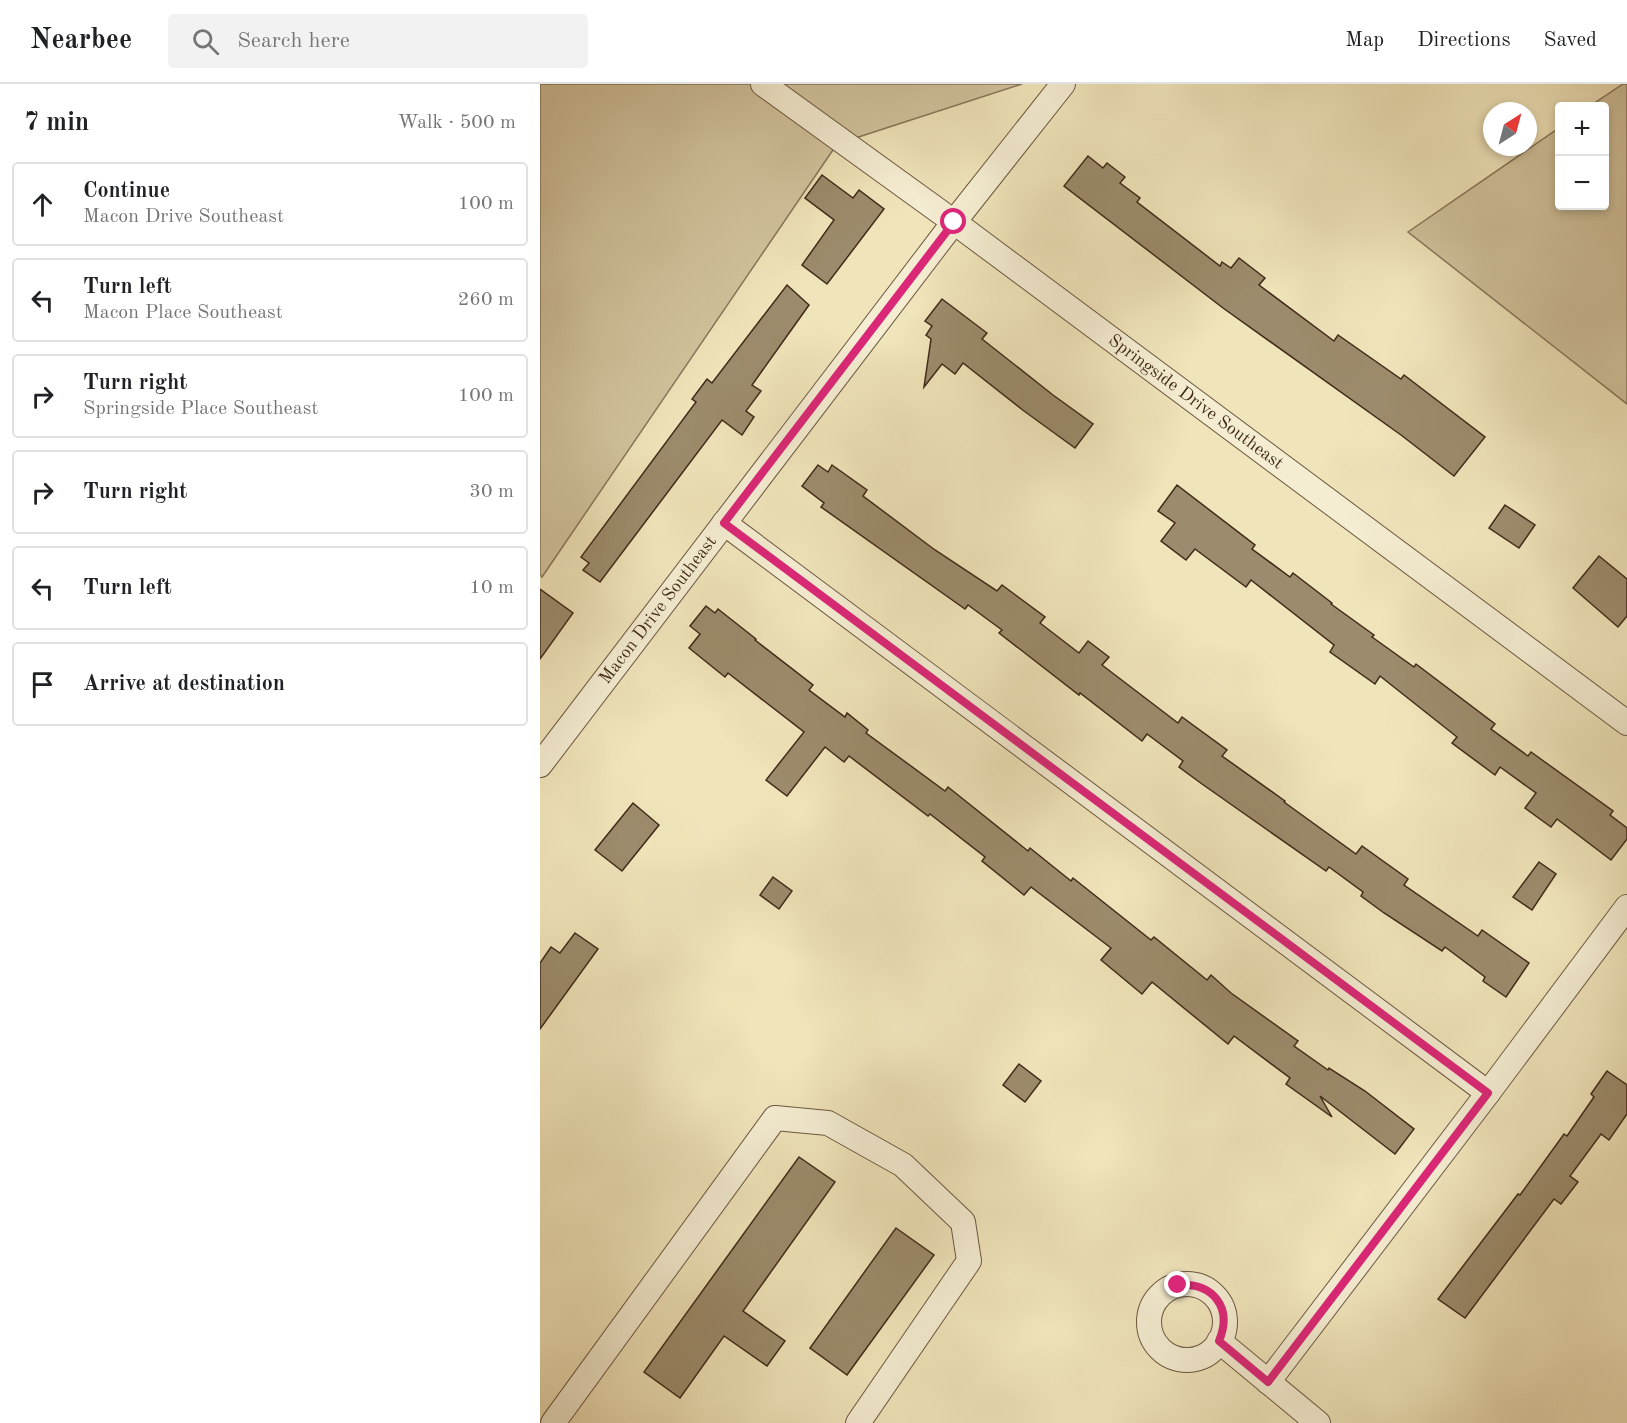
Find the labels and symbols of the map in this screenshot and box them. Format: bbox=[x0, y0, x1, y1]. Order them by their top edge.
north arrow bbox=[1483, 102, 1537, 156]
route start bbox=[940, 208, 966, 234]
street label: Springside Drive Southeast bbox=[1105, 331, 1287, 473]
street label: Macon Drive Southeast bbox=[596, 532, 720, 687]
route end bbox=[1164, 1271, 1190, 1297]

